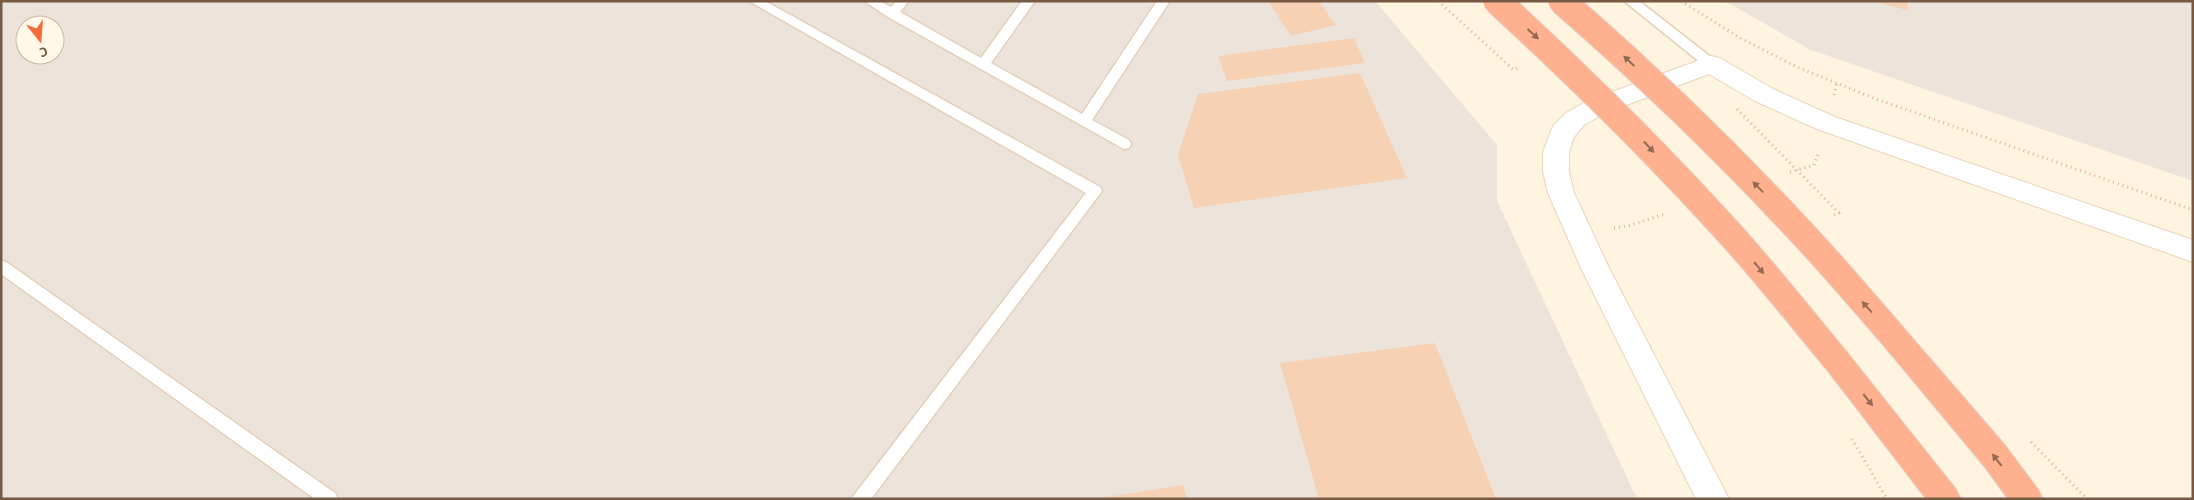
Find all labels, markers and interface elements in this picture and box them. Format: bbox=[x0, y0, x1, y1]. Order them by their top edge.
north arrow bbox=[15, 15, 65, 65]
one-way arrow bbox=[1527, 28, 1539, 40]
text: С bbox=[38, 44, 49, 59]
one-way arrow bbox=[1624, 55, 1636, 67]
one-way arrow bbox=[1643, 141, 1655, 153]
one-way arrow bbox=[1752, 181, 1764, 193]
one-way arrow bbox=[1753, 261, 1764, 274]
one-way arrow bbox=[1861, 301, 1873, 313]
one-way arrow bbox=[1862, 393, 1873, 406]
one-way arrow bbox=[1992, 453, 2002, 467]

